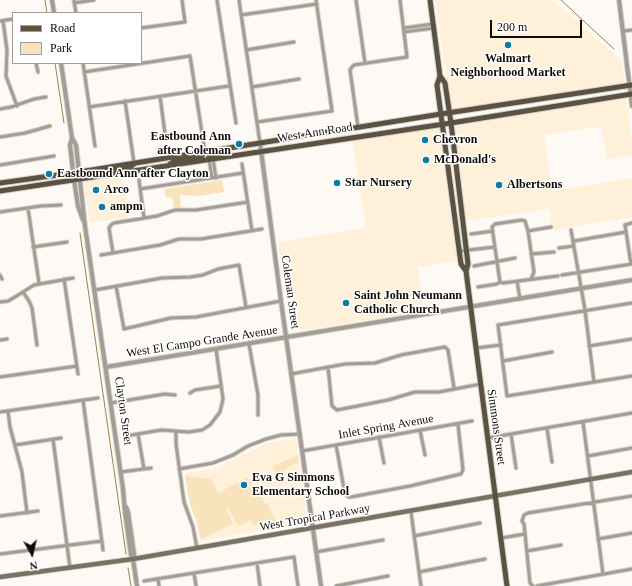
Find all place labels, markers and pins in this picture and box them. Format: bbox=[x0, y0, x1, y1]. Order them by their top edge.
marker: Walmart Neighborhood Market bbox=[503, 40, 513, 50]
place label: Walmart Neighborhood Market bbox=[451, 52, 565, 80]
place label: Eastbound Ann after Coleman bbox=[151, 130, 231, 158]
place label: Chevron bbox=[433, 133, 477, 147]
marker: Chevron bbox=[420, 135, 430, 145]
marker: Eastbound Ann after Coleman bbox=[234, 139, 244, 149]
place label: McDonald's bbox=[434, 153, 496, 167]
marker: McDonald's bbox=[421, 155, 431, 165]
place label: Eastbound Ann after Clayton bbox=[57, 167, 209, 181]
marker: Eastbound Ann after Clayton bbox=[44, 169, 54, 179]
place label: Star Nursery bbox=[345, 176, 412, 190]
marker: Star Nursery bbox=[332, 178, 342, 188]
place label: Albertsons bbox=[507, 178, 562, 192]
marker: Albertsons bbox=[494, 180, 504, 190]
place label: Arco bbox=[104, 183, 129, 197]
marker: Arco bbox=[91, 185, 101, 195]
place label: ampm bbox=[110, 200, 143, 214]
marker: ampm bbox=[97, 202, 107, 212]
place label: Saint John Neumann Catholic Church bbox=[354, 289, 462, 317]
marker: Saint John Neumann Catholic Church bbox=[341, 298, 351, 308]
place label: Eva G Simmons Elementary School bbox=[252, 471, 349, 499]
marker: Eva G Simmons Elementary School bbox=[239, 480, 249, 490]

